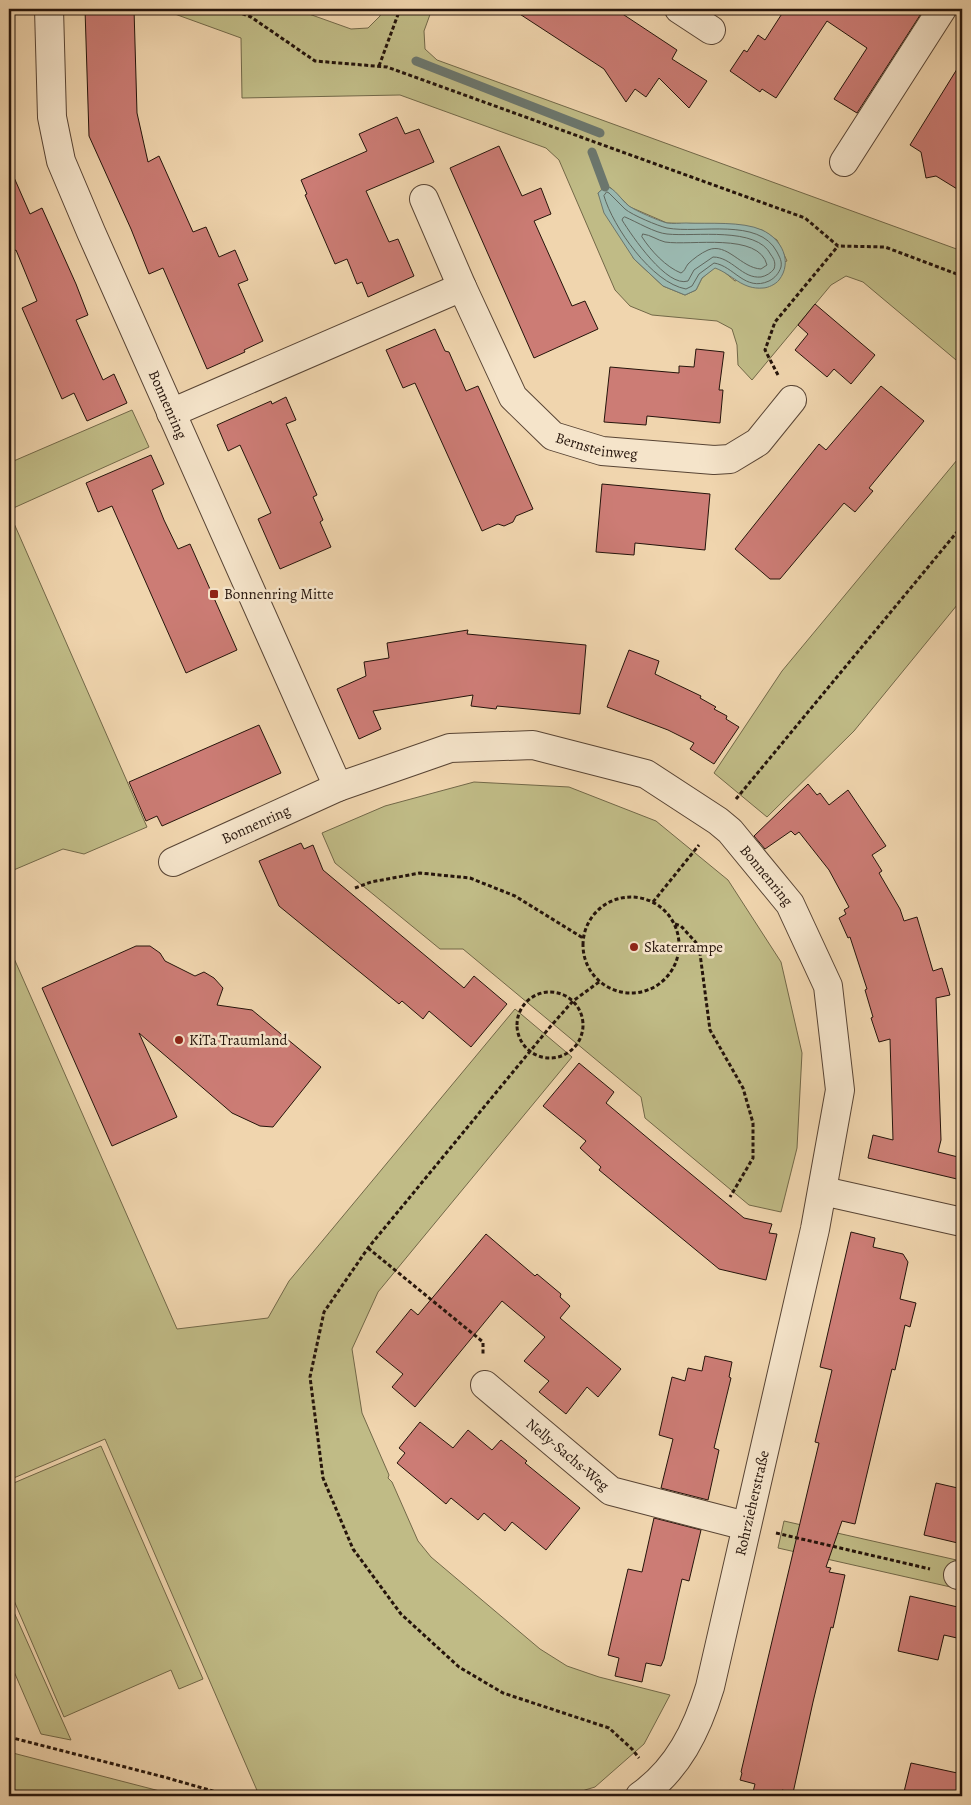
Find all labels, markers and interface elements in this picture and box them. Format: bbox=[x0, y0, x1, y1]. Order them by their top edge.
street label: Bonnenring bbox=[144, 367, 192, 443]
street label: Bernsteinweg bbox=[553, 427, 639, 464]
place label: Bonnenring Mitte bbox=[224, 584, 334, 604]
marker: Bonnenring Mitte bbox=[208, 588, 220, 600]
street label: Bonnenring bbox=[218, 800, 294, 849]
street label: Bonnenring bbox=[736, 841, 798, 911]
place label: Skaterrampe bbox=[644, 937, 723, 957]
marker: Skaterrampe bbox=[628, 941, 640, 953]
place label: KiTa Traumland bbox=[189, 1030, 288, 1050]
marker: KiTa Traumland bbox=[173, 1034, 185, 1046]
street label: Nelly-Sachs-Weg bbox=[522, 1414, 614, 1496]
street label: Rohrzieherstraße bbox=[730, 1448, 774, 1558]

